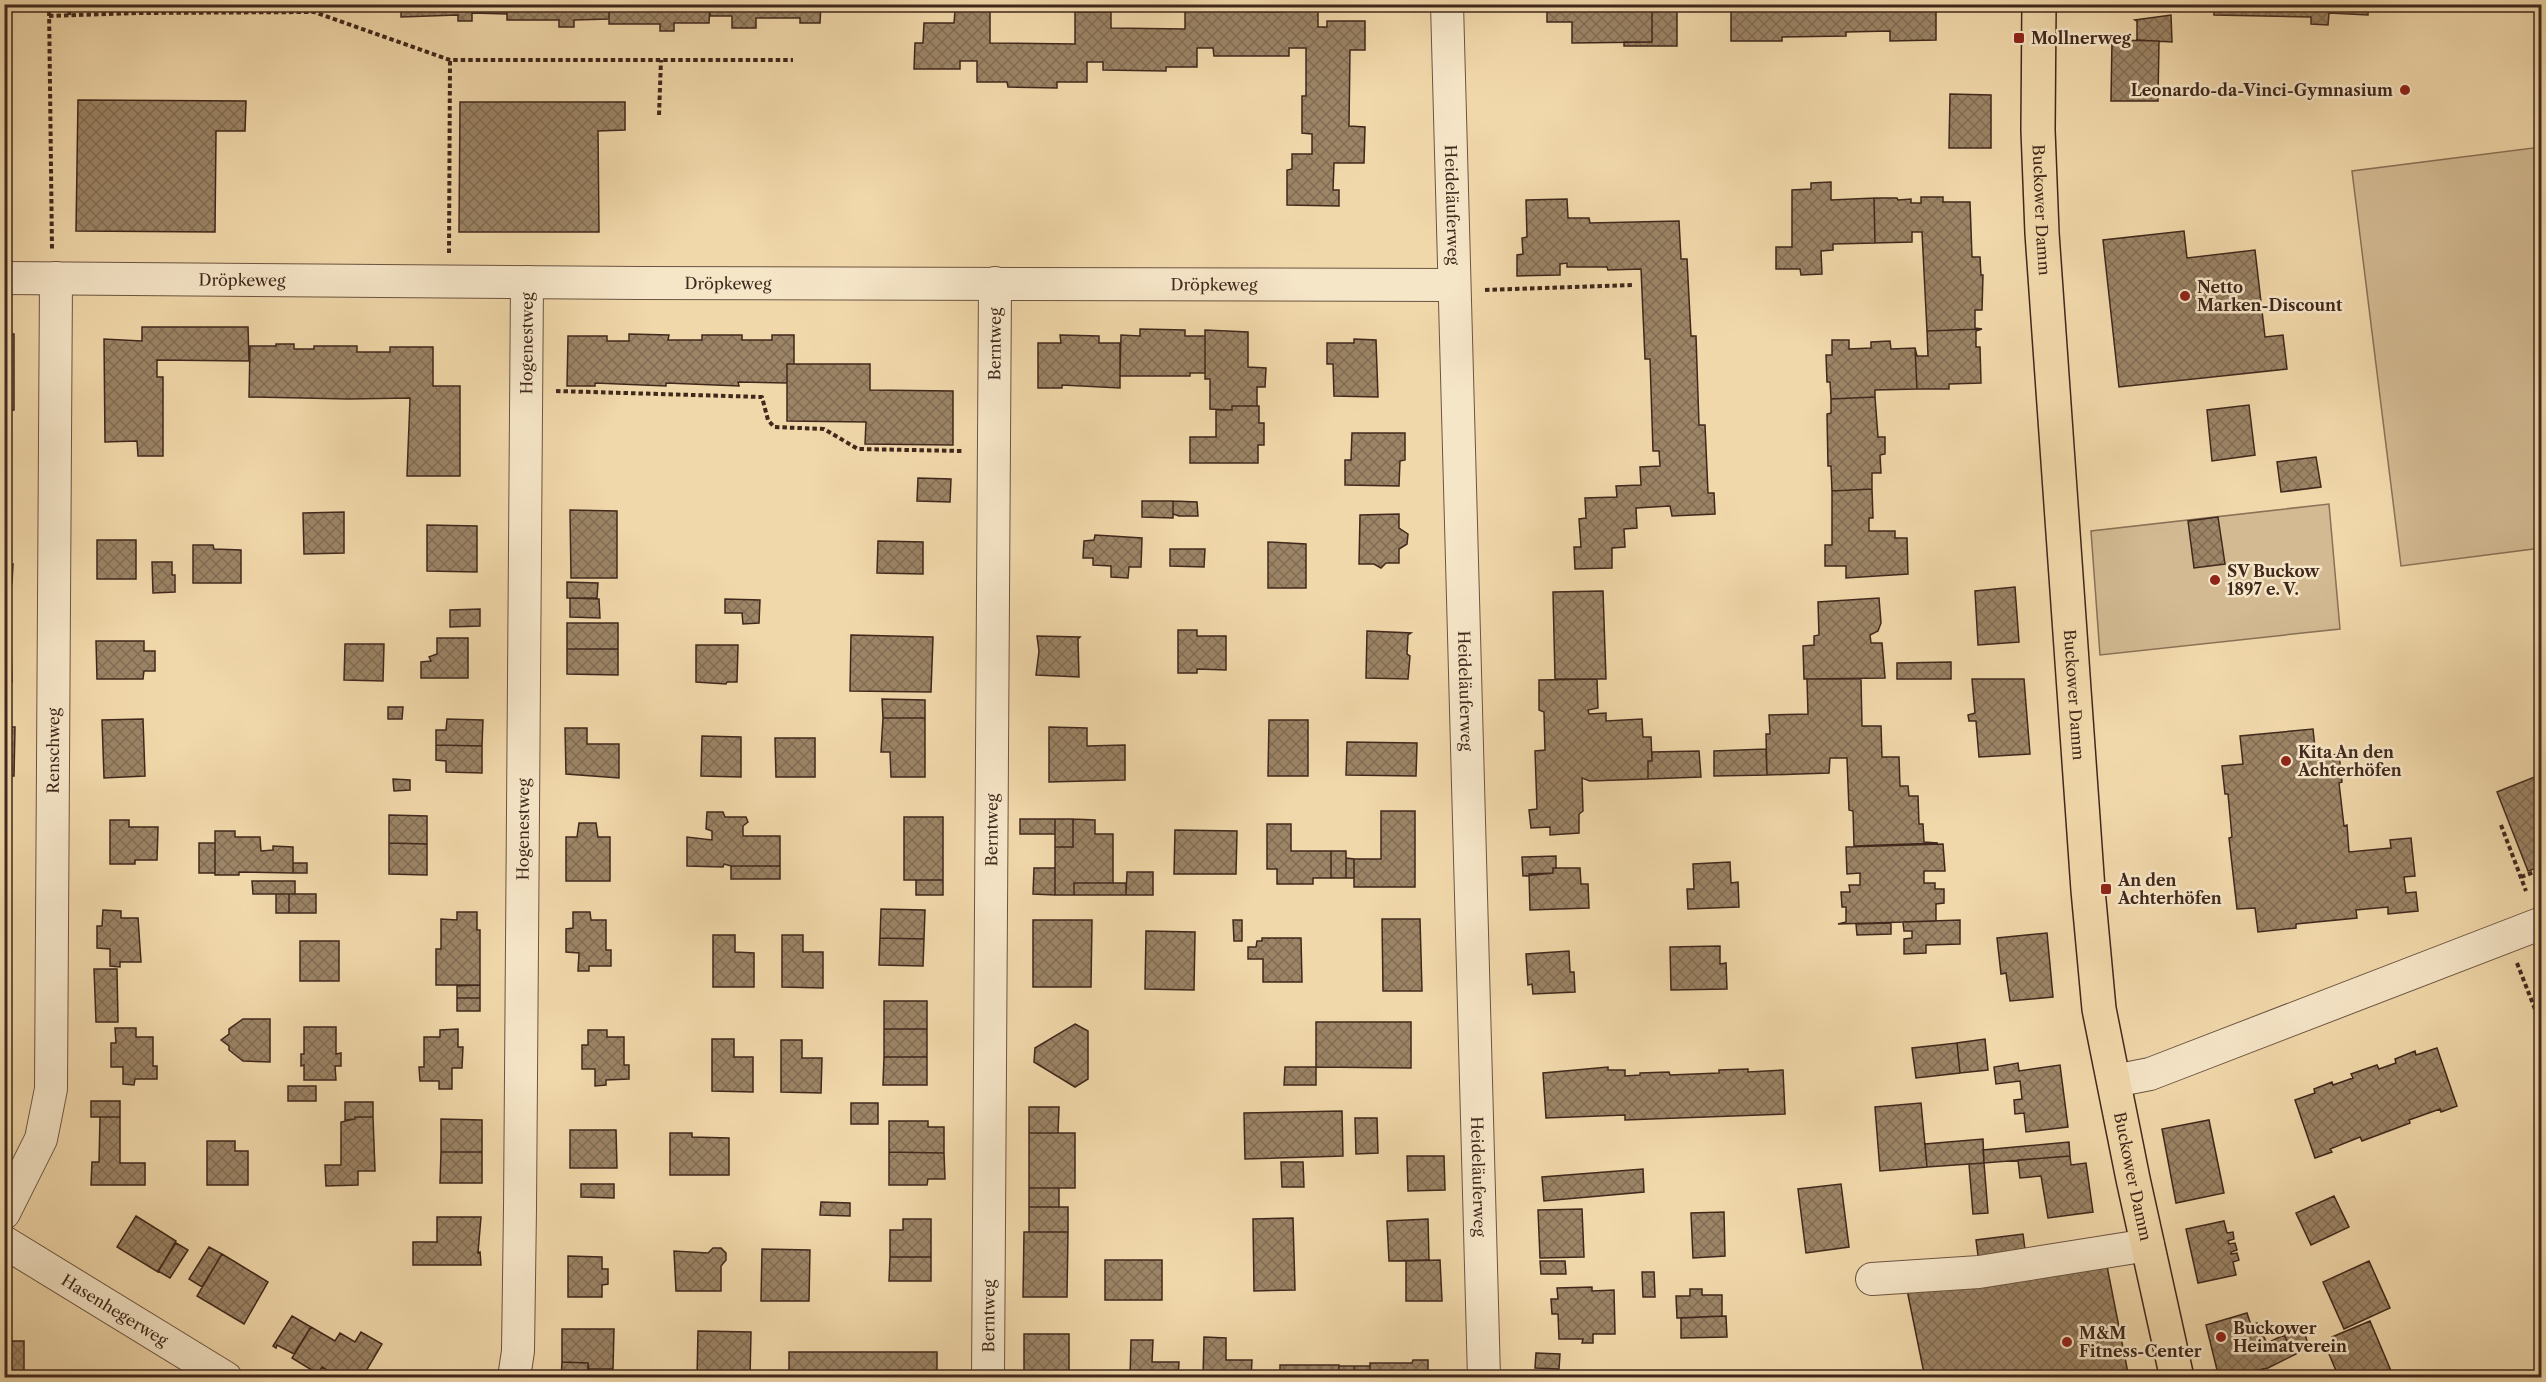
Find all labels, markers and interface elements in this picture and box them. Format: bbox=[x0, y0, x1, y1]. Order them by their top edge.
place label: Mollnerweg bbox=[2031, 28, 2132, 48]
marker: Mollnerweg bbox=[2012, 31, 2026, 45]
place label: Leonardo-da-Vinci-Gymnasium bbox=[2131, 80, 2393, 100]
marker: Leonardo-da-Vinci-Gymnasium bbox=[2398, 83, 2412, 97]
street label: Heideläuferweg bbox=[1441, 144, 1464, 266]
street label: Buckower Damm bbox=[2029, 144, 2055, 276]
street label: Dröpkeweg bbox=[199, 270, 286, 290]
street label: Dröpkeweg bbox=[685, 273, 772, 293]
street label: Dröpkeweg bbox=[1171, 274, 1258, 295]
place label: Netto Marken-Discount bbox=[2197, 277, 2343, 315]
marker: Netto Marken-Discount bbox=[2178, 289, 2192, 303]
street label: Hogenestweg bbox=[516, 292, 537, 395]
street label: Berntweg bbox=[984, 307, 1005, 381]
place label: SV Buckow 1897 e. V. bbox=[2227, 561, 2320, 599]
marker: SV Buckow 1897 e. V. bbox=[2208, 573, 2222, 587]
street label: Buckower Damm bbox=[2060, 629, 2089, 761]
street label: Heideläuferweg bbox=[1454, 630, 1477, 752]
street label: Renschweg bbox=[43, 707, 63, 794]
place label: Kita An den Achterhöfen bbox=[2297, 742, 2402, 780]
marker: Kita An den Achterhöfen bbox=[2279, 754, 2293, 768]
street label: Hogenestweg bbox=[512, 778, 533, 881]
street label: Berntweg bbox=[981, 793, 1002, 867]
place label: An den Achterhöfen bbox=[2117, 870, 2222, 908]
marker: An den Achterhöfen bbox=[2099, 882, 2113, 896]
street label: Buckower Damm bbox=[2110, 1110, 2156, 1243]
street label: Heideläuferweg bbox=[1467, 1116, 1490, 1238]
street label: Hasenhegerweg bbox=[58, 1270, 172, 1350]
street label: Berntweg bbox=[978, 1279, 999, 1352]
place label: Buckower Heimatverein bbox=[2233, 1318, 2347, 1356]
place label: M&M Fitness-Center bbox=[2079, 1323, 2202, 1361]
marker: Buckower Heimatverein bbox=[2214, 1330, 2228, 1344]
marker: M&M Fitness-Center bbox=[2060, 1335, 2074, 1349]

